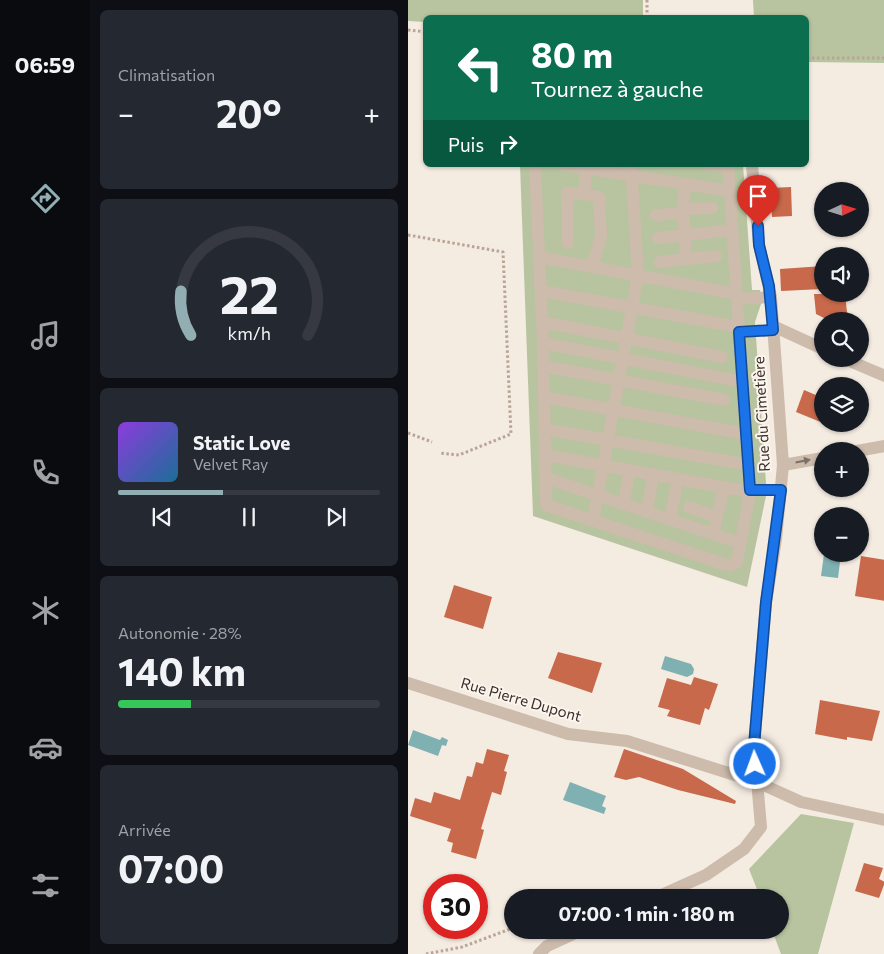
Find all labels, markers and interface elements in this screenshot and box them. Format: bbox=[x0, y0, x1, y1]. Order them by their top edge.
text: 80 m bbox=[531, 32, 613, 75]
icon: left bbox=[448, 35, 513, 100]
text: 06:59 bbox=[15, 51, 75, 78]
text: Climatisation bbox=[118, 65, 215, 84]
text: Tournez à gauche bbox=[531, 75, 703, 102]
text: 20° bbox=[216, 89, 282, 136]
text: − bbox=[118, 96, 134, 130]
text: + bbox=[364, 96, 380, 130]
icon: right bbox=[494, 130, 522, 158]
text: Puis bbox=[448, 133, 484, 156]
pin bbox=[737, 175, 779, 226]
icon: directions bbox=[28, 181, 63, 216]
icon: arrive bbox=[744, 182, 772, 210]
north arrow bbox=[814, 182, 869, 238]
map controls bbox=[814, 182, 869, 562]
button: sound bbox=[814, 247, 869, 302]
text: 22 bbox=[219, 261, 279, 325]
button: search bbox=[814, 312, 869, 367]
icon: music bbox=[28, 318, 63, 353]
text: km/h bbox=[227, 322, 271, 344]
street label: Rue du Cimetière bbox=[749, 356, 773, 472]
button: layers bbox=[814, 377, 869, 432]
text: Static Love bbox=[193, 431, 290, 454]
button: + bbox=[814, 442, 869, 497]
text: Velvet Ray bbox=[193, 454, 268, 473]
icon: phone bbox=[28, 455, 63, 490]
one-way arrow bbox=[795, 457, 811, 465]
icon: previous bbox=[148, 503, 176, 531]
icon: pause bbox=[235, 503, 263, 531]
icon: next bbox=[322, 503, 350, 531]
button: − bbox=[814, 507, 869, 562]
icon: climate bbox=[28, 593, 63, 628]
text: Autonomie · 28% bbox=[118, 623, 242, 642]
text: 140 km bbox=[118, 647, 246, 694]
street label: Rue Pierre Dupont bbox=[459, 673, 584, 725]
icon: car bbox=[28, 730, 63, 765]
position arrow bbox=[728, 737, 780, 789]
text: Arrivée bbox=[118, 820, 171, 839]
text: 07:00 bbox=[118, 844, 224, 891]
icon: filters bbox=[28, 868, 63, 903]
speed limit sign: 30 bbox=[423, 874, 488, 939]
text: 07:00 · 1 min · 180 m bbox=[558, 902, 735, 925]

